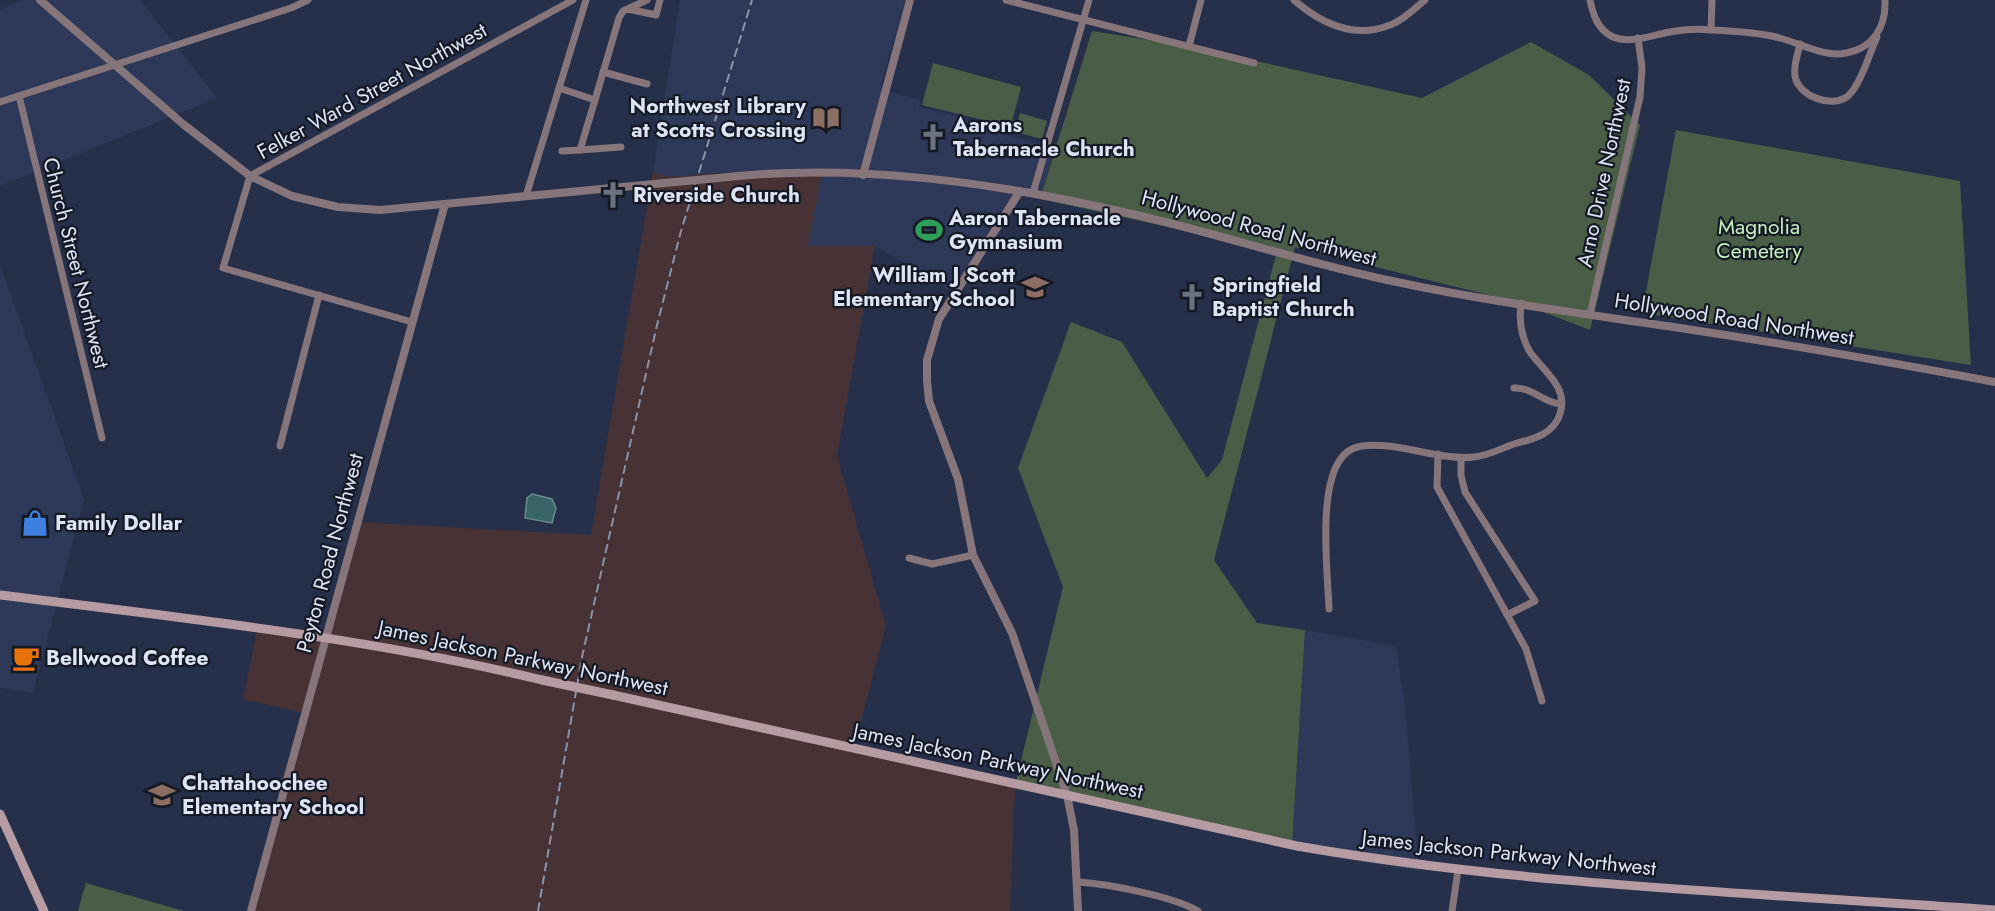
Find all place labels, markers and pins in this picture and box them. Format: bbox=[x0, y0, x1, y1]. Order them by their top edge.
place label: Northwest Library at Scotts Crossing bbox=[630, 91, 807, 145]
library icon: Northwest Library at Scotts Crossing bbox=[811, 103, 841, 133]
place label: Aarons Tabernacle Church bbox=[952, 110, 1135, 164]
church icon: Aarons Tabernacle Church bbox=[918, 122, 948, 152]
church icon: Riverside Church bbox=[598, 180, 628, 210]
place label: Riverside Church bbox=[633, 180, 800, 210]
place label: Aaron Tabernacle Gymnasium bbox=[948, 203, 1121, 257]
sports icon: Aaron Tabernacle Gymnasium bbox=[914, 215, 944, 245]
place label: William J Scott Elementary School bbox=[833, 260, 1015, 314]
place label: Springfield Baptist Church bbox=[1212, 270, 1355, 324]
school or university icon: William J Scott Elementary School bbox=[1020, 272, 1050, 302]
church icon: Springfield Baptist Church bbox=[1177, 282, 1207, 312]
shop icon: Family Dollar bbox=[20, 508, 50, 538]
place label: Family Dollar bbox=[55, 508, 183, 538]
cafe icon: Bellwood Coffee bbox=[11, 643, 41, 673]
place label: Bellwood Coffee bbox=[46, 643, 209, 673]
place label: Chattahoochee Elementary School bbox=[182, 768, 364, 822]
school or university icon: Chattahoochee Elementary School bbox=[147, 780, 177, 810]

